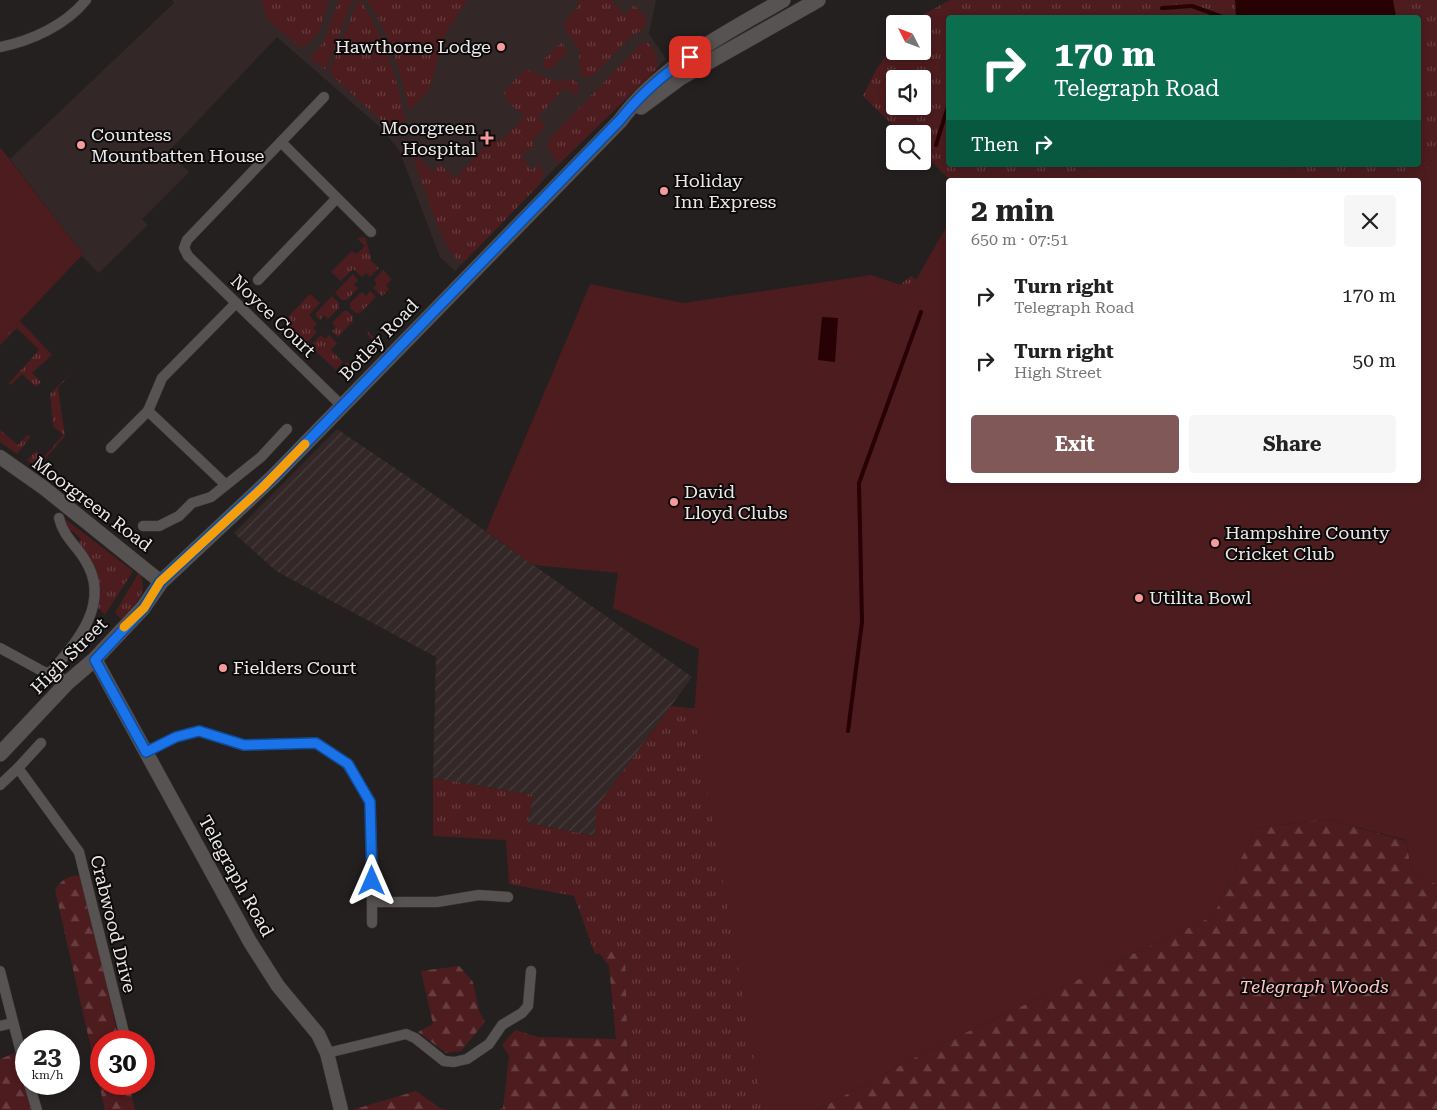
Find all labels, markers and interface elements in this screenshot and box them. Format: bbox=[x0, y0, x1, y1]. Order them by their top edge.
north arrow bbox=[886, 15, 931, 60]
map controls bbox=[886, 15, 931, 170]
text: 170 m bbox=[1054, 34, 1155, 75]
icon: right bbox=[971, 35, 1036, 100]
place label: Hawthorne Lodge bbox=[335, 36, 491, 57]
pin bbox=[669, 36, 711, 78]
marker: Hawthorne Lodge bbox=[495, 41, 507, 53]
icon: arrive bbox=[676, 43, 704, 71]
button: sound bbox=[886, 70, 931, 115]
text: Telegraph Road bbox=[1054, 76, 1219, 101]
place label: Moorgreen Hospital bbox=[381, 117, 476, 159]
place label: Countess Mountbatten House bbox=[91, 124, 265, 166]
button: search bbox=[886, 125, 931, 170]
icon: right bbox=[1029, 130, 1057, 158]
marker: Moorgreen Hospital bbox=[480, 131, 494, 145]
text: Then bbox=[971, 133, 1019, 156]
marker: Countess Mountbatten House bbox=[75, 139, 87, 151]
place label: Holiday Inn Express bbox=[674, 170, 776, 212]
marker: Holiday Inn Express bbox=[658, 185, 670, 197]
text: 2 min bbox=[971, 193, 1054, 228]
button: close bbox=[1344, 195, 1396, 247]
text: 650 m · 07:51 bbox=[971, 230, 1069, 249]
street label: Noyce Court bbox=[227, 270, 320, 361]
text: Turn right bbox=[1014, 275, 1114, 298]
icon: right bbox=[971, 282, 999, 310]
text: 170 m bbox=[1342, 284, 1396, 307]
street label: Botley Road bbox=[335, 294, 423, 385]
text: Telegraph Road bbox=[1014, 298, 1134, 317]
text: Turn right bbox=[1014, 340, 1114, 363]
icon: right bbox=[971, 347, 999, 375]
text: 50 m bbox=[1353, 349, 1396, 372]
text: High Street bbox=[1014, 363, 1102, 382]
button: Exit bbox=[971, 415, 1179, 473]
button: Share bbox=[1189, 415, 1396, 473]
street label: Moorgreen Road bbox=[29, 452, 156, 556]
place label: David Lloyd Clubs bbox=[684, 481, 788, 523]
marker: David Lloyd Clubs bbox=[668, 496, 680, 508]
place label: Hampshire County Cricket Club bbox=[1225, 522, 1390, 564]
marker: Hampshire County Cricket Club bbox=[1209, 537, 1221, 549]
place label: Utilita Bowl bbox=[1149, 587, 1252, 608]
marker: Utilita Bowl bbox=[1133, 592, 1145, 604]
street label: High Street bbox=[26, 613, 111, 698]
place label: Fielders Court bbox=[233, 657, 357, 678]
marker: Fielders Court bbox=[217, 662, 229, 674]
street label: Telegraph Road bbox=[194, 811, 279, 940]
street label: Crabwood Drive bbox=[86, 853, 141, 995]
position arrow bbox=[345, 854, 397, 906]
park label: Telegraph Woods bbox=[1239, 976, 1389, 997]
speed limit sign: 30 bbox=[90, 1030, 155, 1095]
text: 23 bbox=[33, 1042, 62, 1071]
text: km/h bbox=[31, 1068, 64, 1082]

